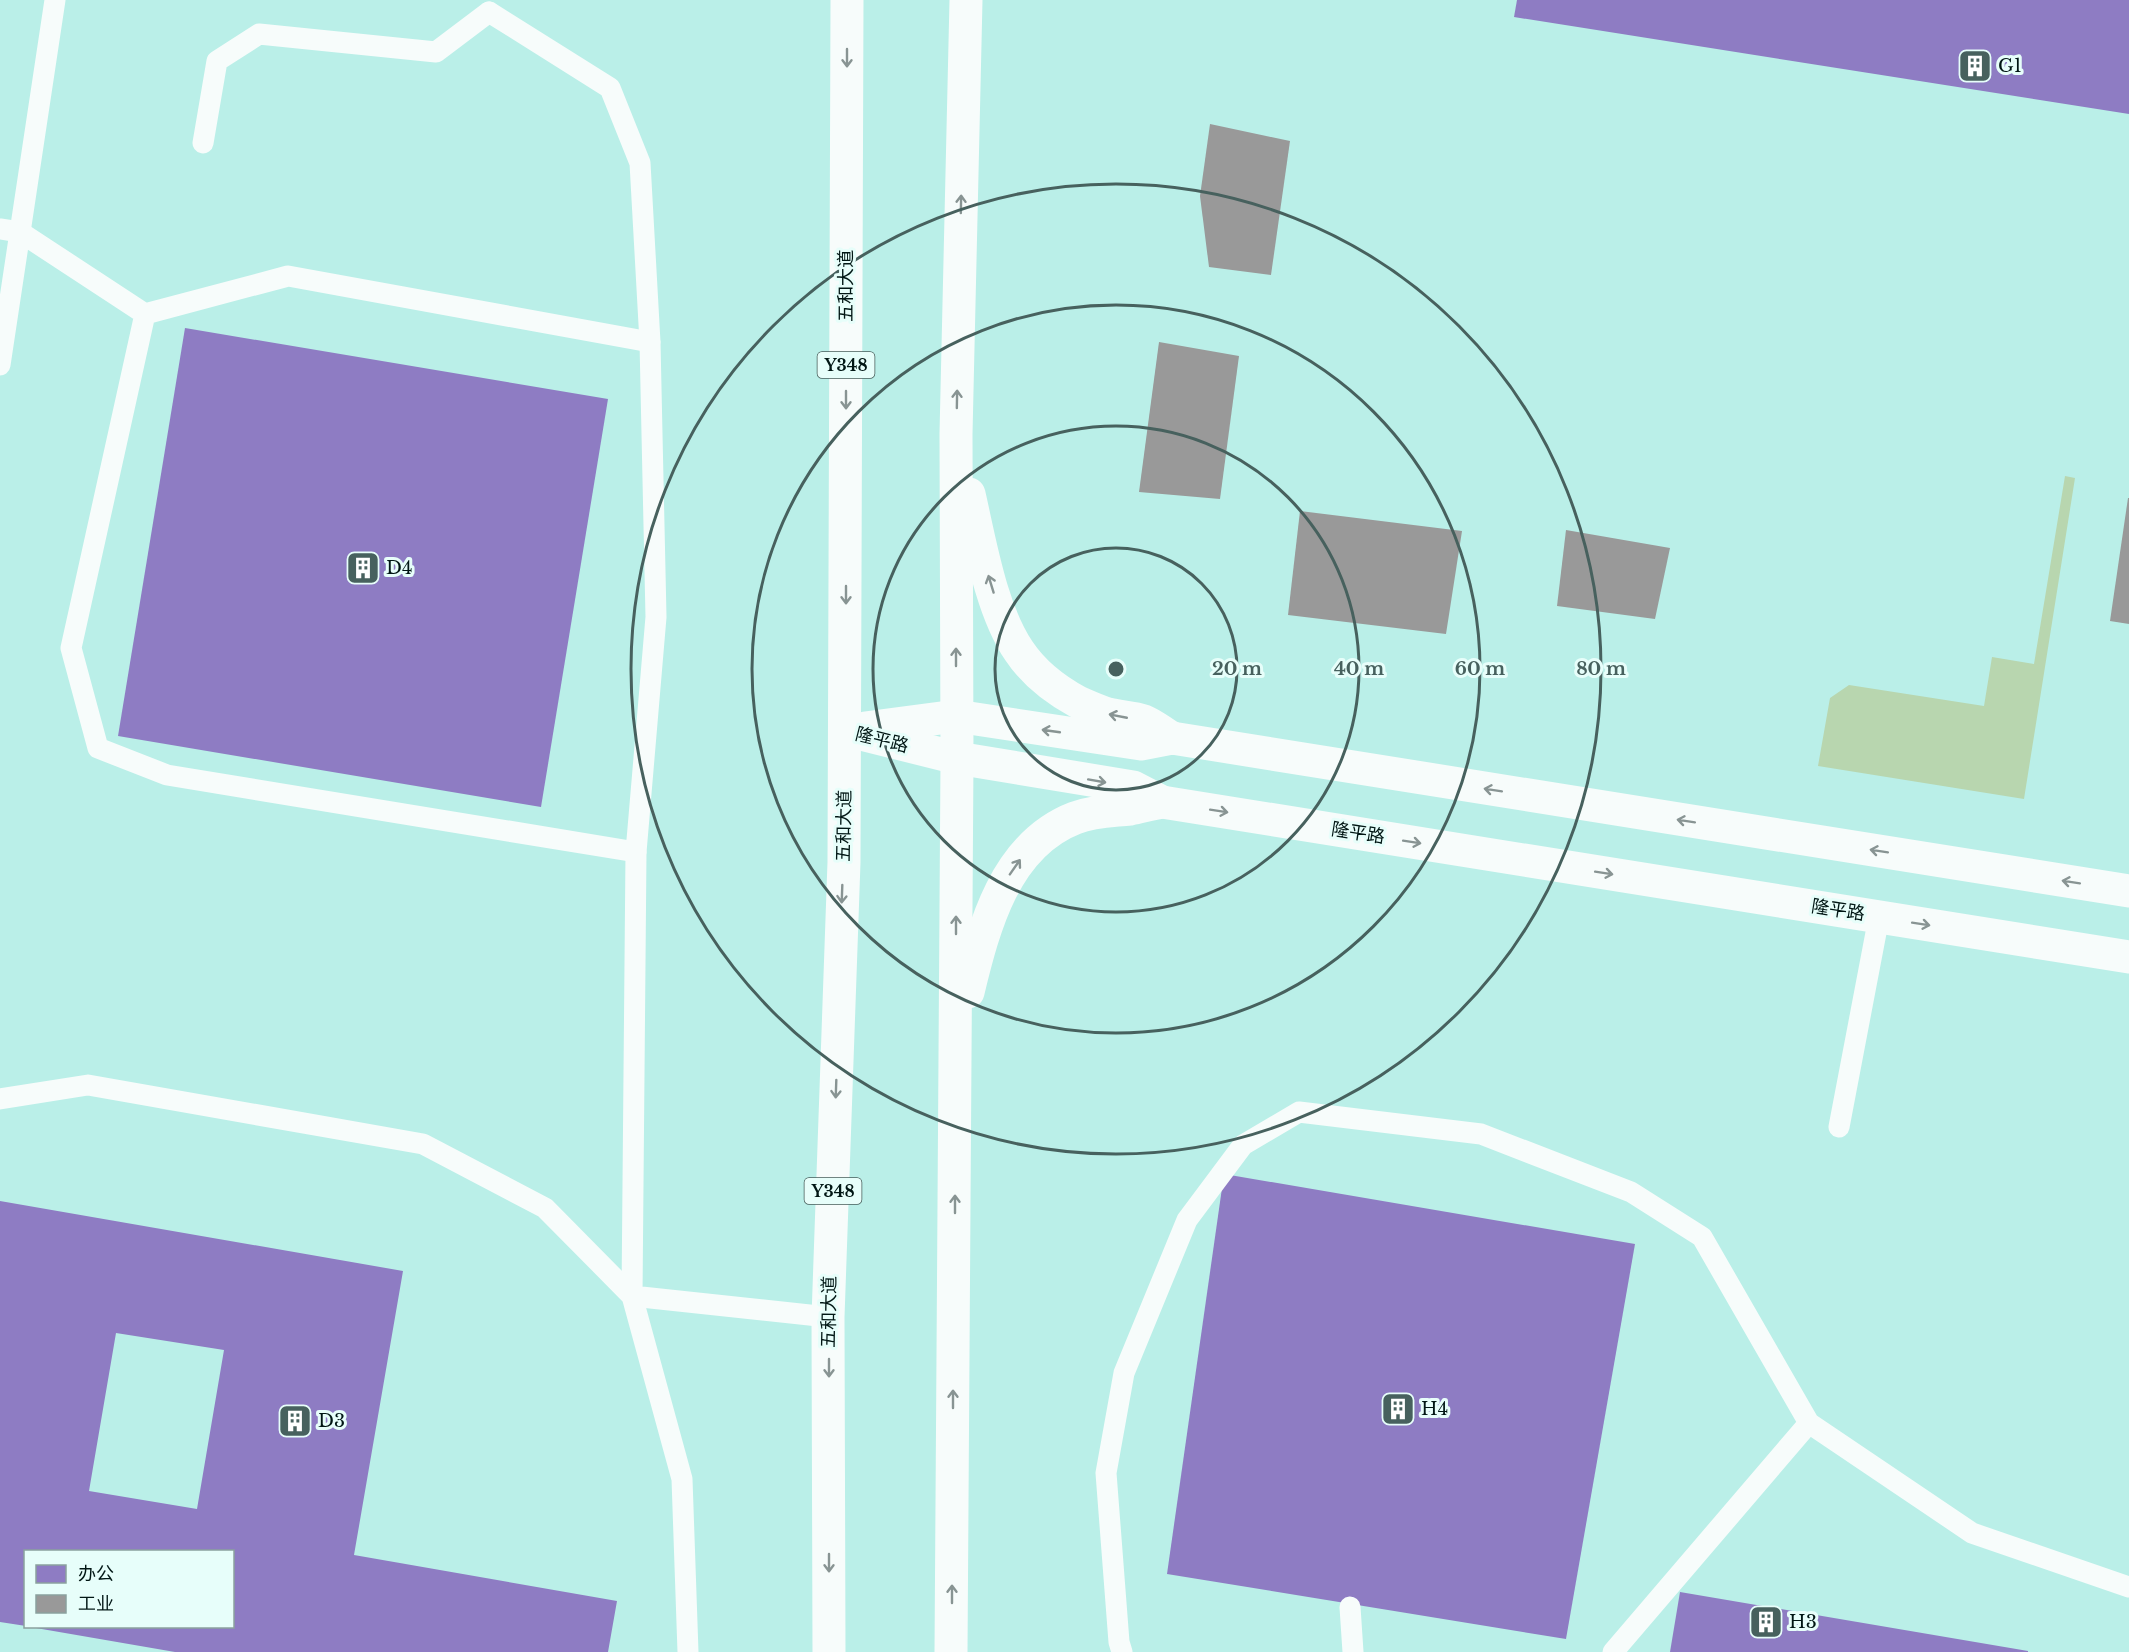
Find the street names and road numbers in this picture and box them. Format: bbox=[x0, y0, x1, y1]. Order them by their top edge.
street label: 五和大道 bbox=[835, 250, 857, 322]
road number: Y348 bbox=[818, 352, 874, 378]
street label: 隆平路 bbox=[853, 723, 911, 757]
street label: 五和大道 bbox=[832, 790, 856, 862]
street label: 隆平路 bbox=[1330, 818, 1386, 848]
street label: 隆平路 bbox=[1810, 895, 1866, 925]
road number: Y348 bbox=[804, 1178, 862, 1204]
street label: 五和大道 bbox=[817, 1276, 841, 1348]

